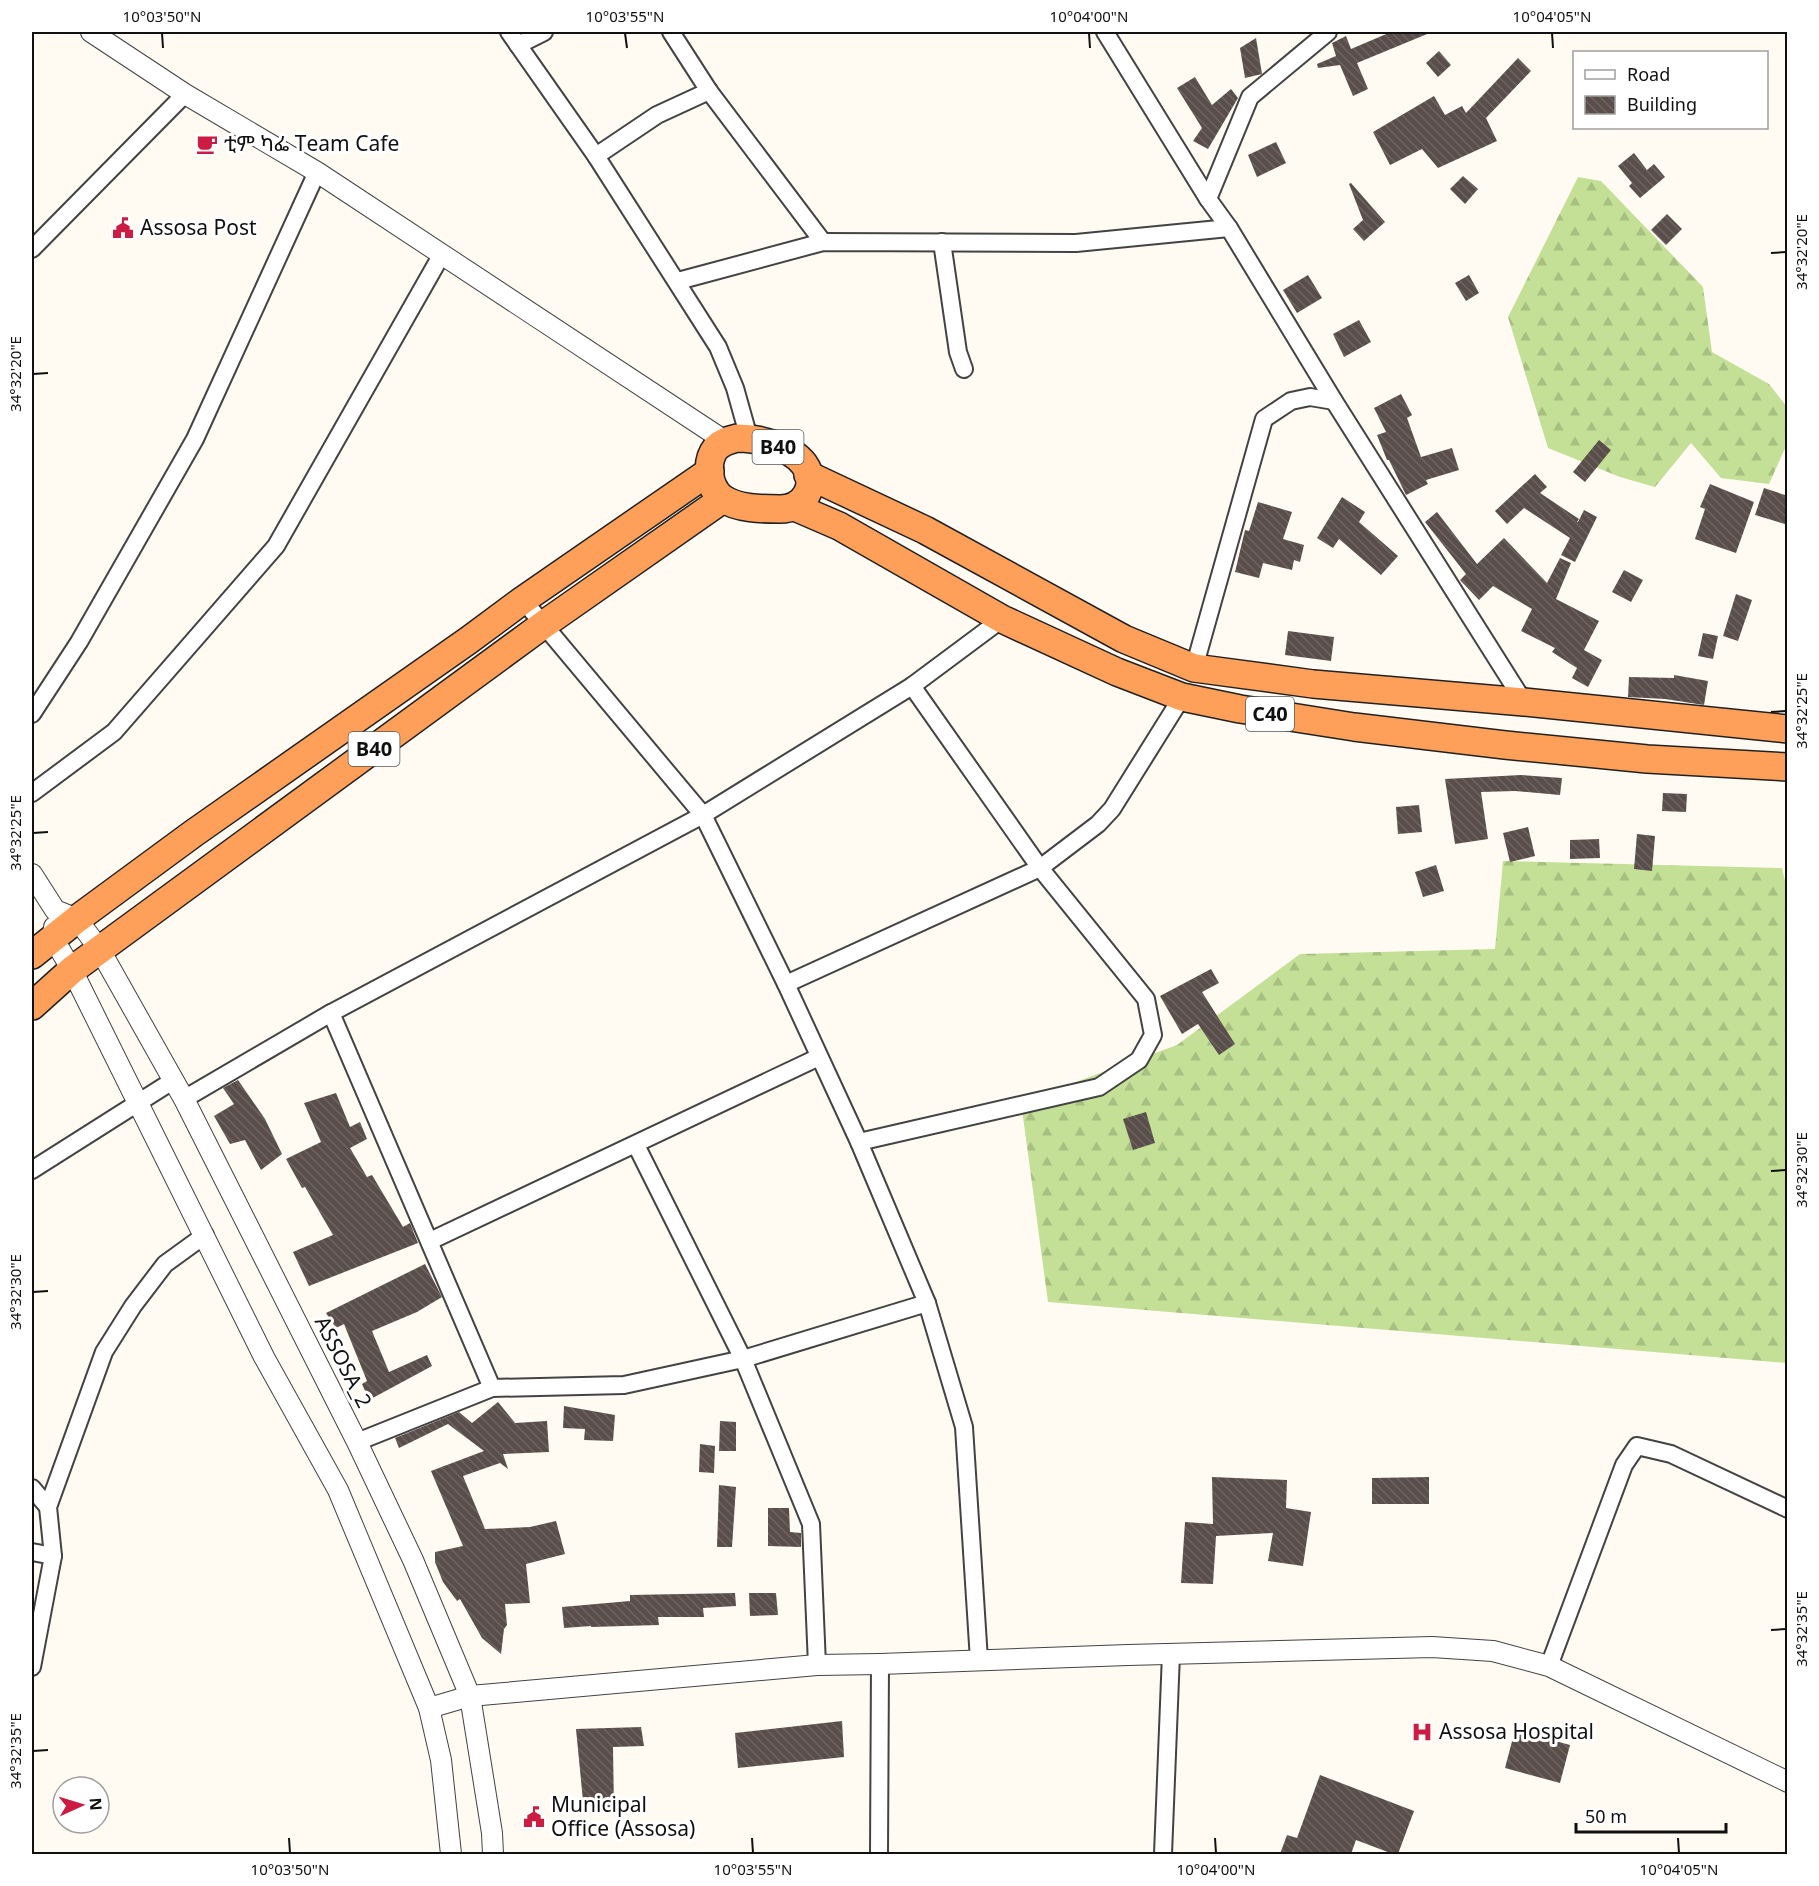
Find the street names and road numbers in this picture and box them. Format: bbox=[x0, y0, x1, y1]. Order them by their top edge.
road number: B40 bbox=[752, 430, 804, 464]
road number: C40 bbox=[1246, 697, 1294, 731]
road number: B40 bbox=[348, 732, 400, 766]
street label: ASSOSA_2 bbox=[309, 1311, 379, 1412]

